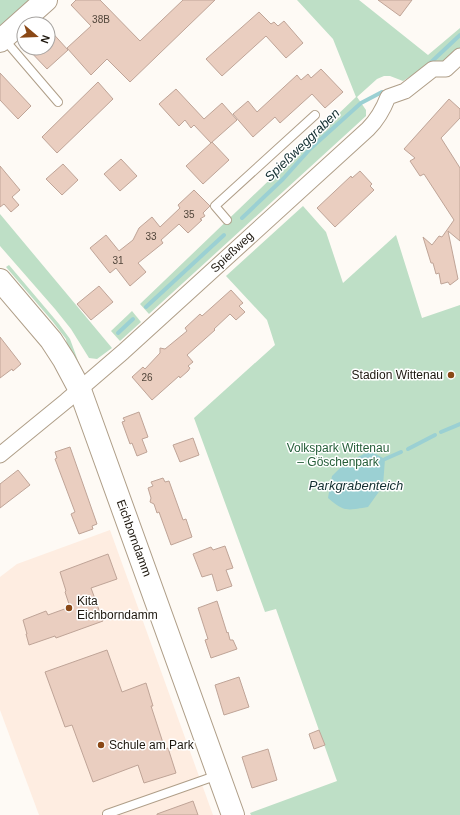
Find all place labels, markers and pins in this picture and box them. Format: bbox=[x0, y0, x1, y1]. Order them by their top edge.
place label: Stadion Wittenau bbox=[352, 368, 443, 382]
marker: Stadion Wittenau bbox=[446, 370, 456, 380]
place label: Kita Eichborndamm bbox=[77, 594, 158, 622]
marker: Kita Eichborndamm bbox=[64, 603, 74, 613]
place label: Schule am Park bbox=[109, 738, 195, 752]
marker: Schule am Park bbox=[96, 740, 106, 750]

